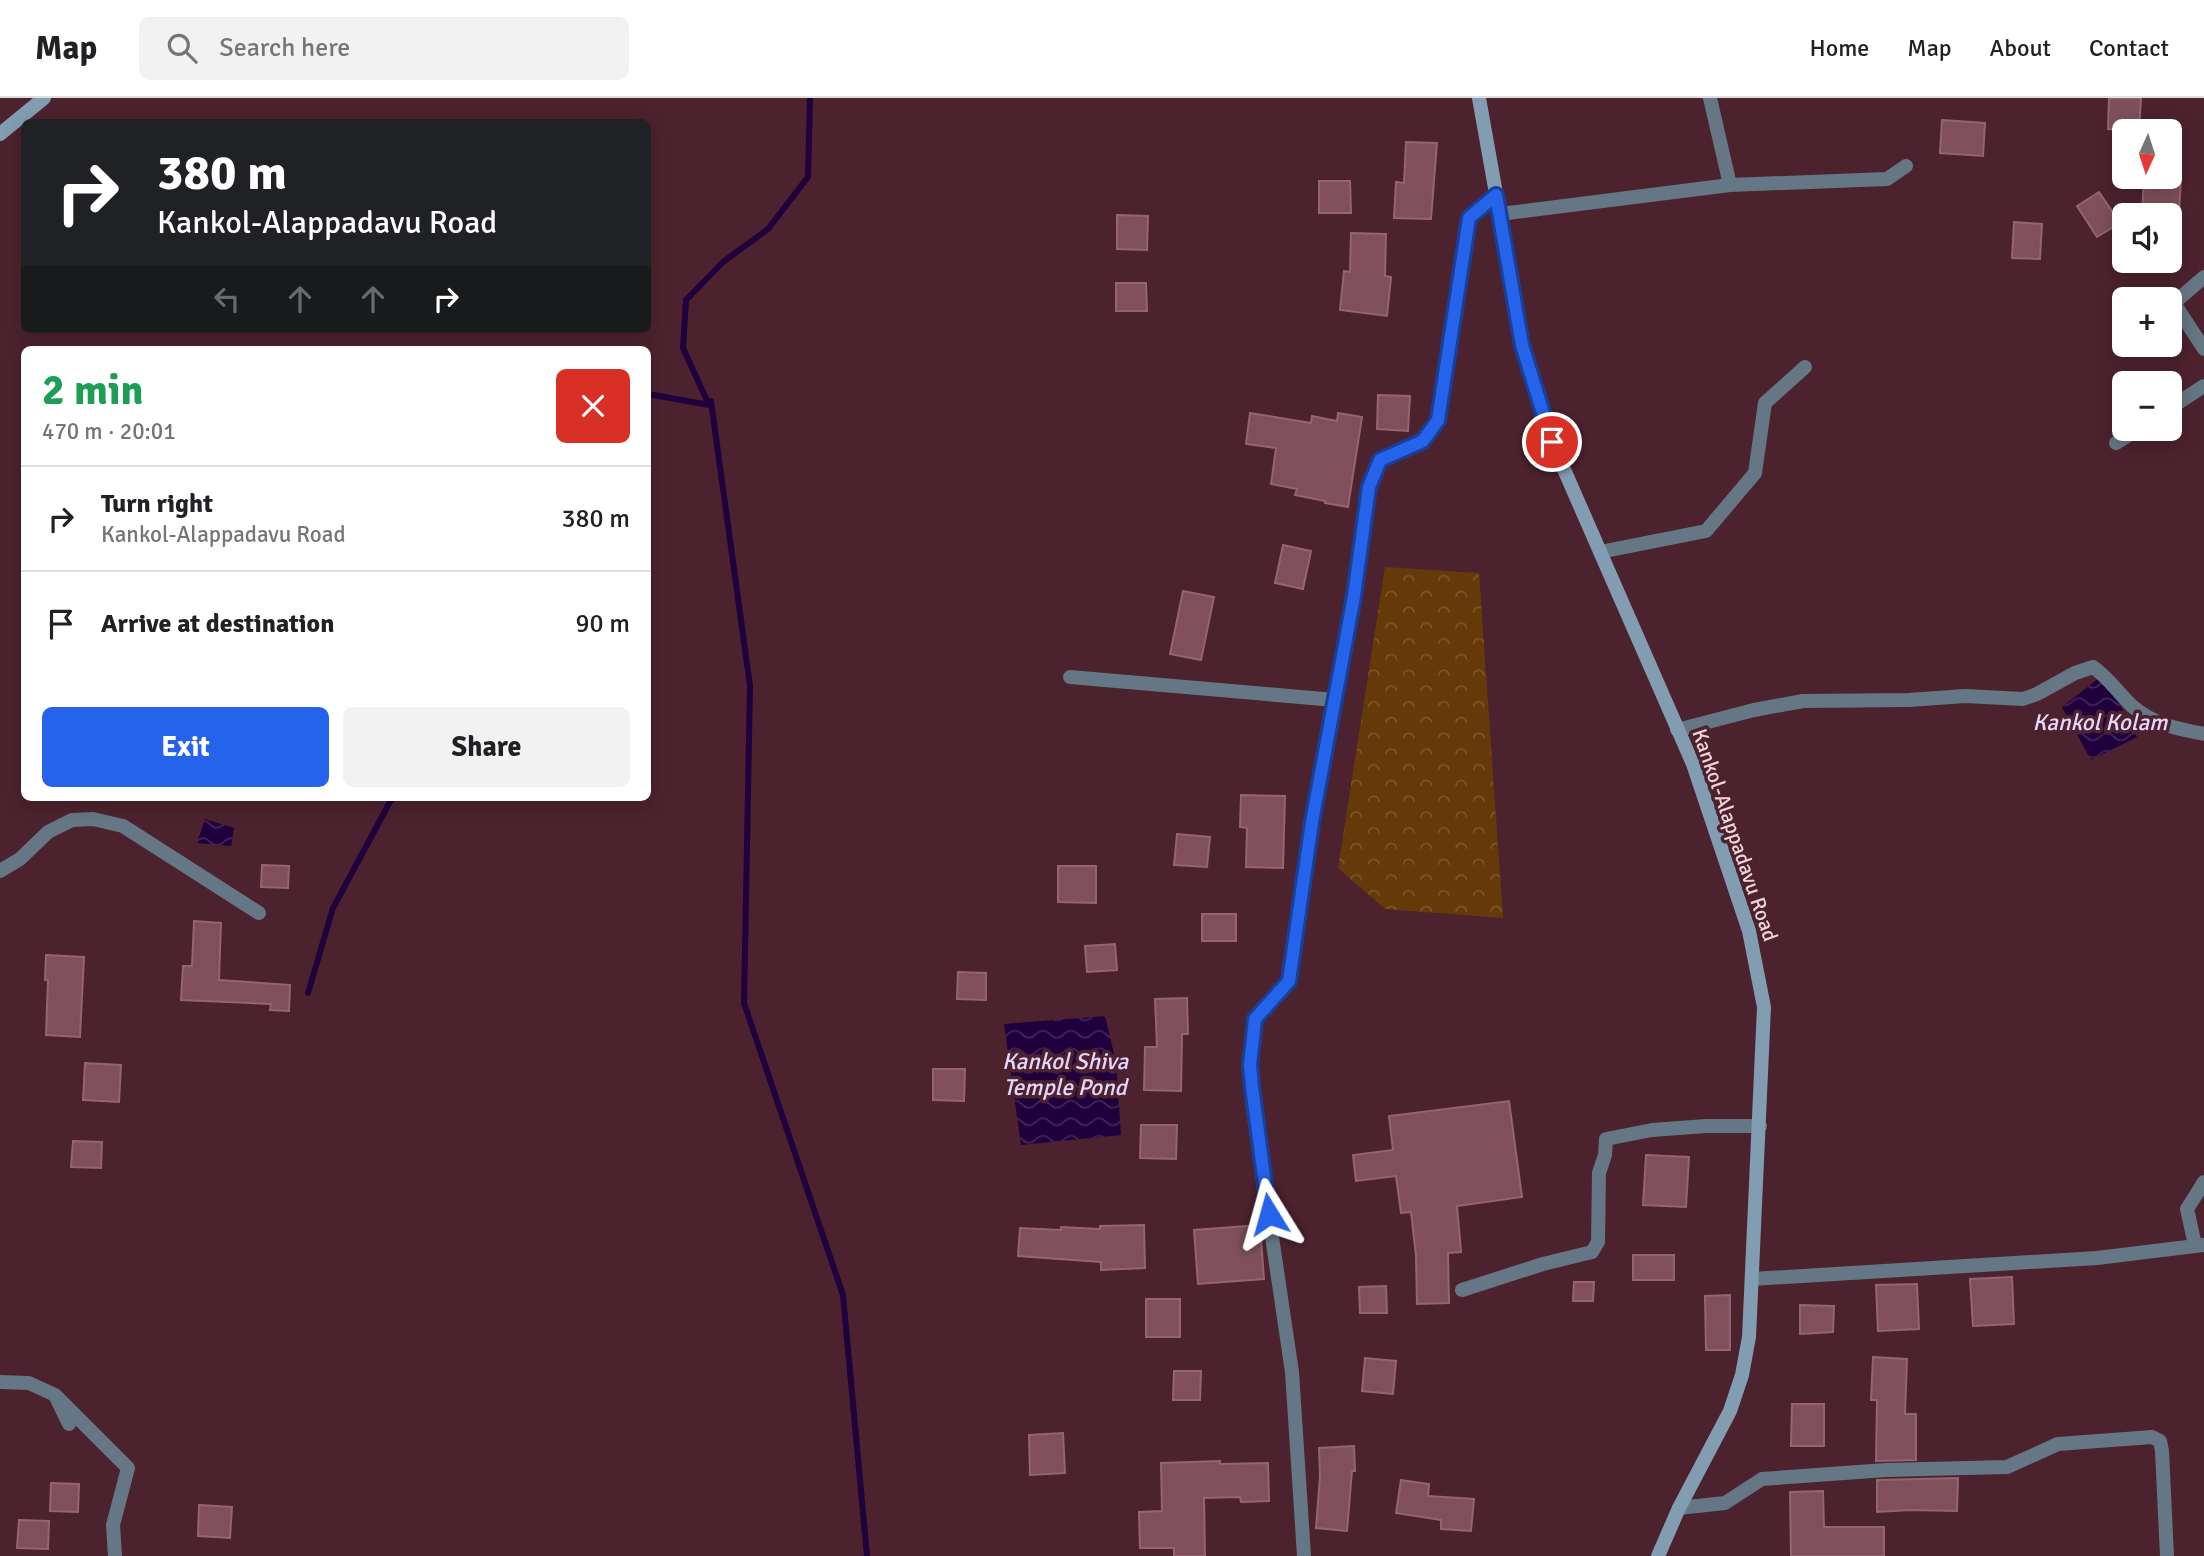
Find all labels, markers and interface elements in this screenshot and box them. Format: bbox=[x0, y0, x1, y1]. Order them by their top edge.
search box bbox=[139, 17, 629, 80]
text: Map bbox=[35, 28, 97, 69]
icon: search bbox=[163, 29, 201, 67]
text: Search here bbox=[219, 32, 350, 64]
text: Home bbox=[1809, 33, 1869, 63]
text: Map bbox=[1907, 33, 1952, 63]
text: About bbox=[1990, 33, 2051, 63]
text: Contact bbox=[2089, 33, 2169, 63]
north arrow bbox=[2112, 119, 2182, 189]
map controls bbox=[2112, 119, 2182, 441]
text: 380 m bbox=[157, 143, 287, 203]
icon: right bbox=[42, 147, 133, 238]
text: Kankol-Alappadavu Road bbox=[157, 203, 497, 242]
button: sound bbox=[2112, 203, 2182, 273]
icon: left bbox=[208, 280, 246, 318]
icon: ahead bbox=[281, 280, 319, 318]
icon: ahead bbox=[354, 280, 392, 318]
icon: right bbox=[427, 280, 465, 318]
button: + bbox=[2112, 287, 2182, 357]
text: 2 min bbox=[42, 365, 143, 416]
button: close bbox=[556, 369, 630, 443]
button: − bbox=[2112, 371, 2182, 441]
pin bbox=[1522, 412, 1582, 472]
text: 470 m · 20:01 bbox=[42, 417, 176, 446]
icon: arrive bbox=[1533, 423, 1571, 461]
text: Turn right bbox=[101, 488, 213, 520]
icon: right bbox=[42, 500, 80, 538]
text: 380 m bbox=[561, 503, 630, 535]
text: Kankol-Alappadavu Road bbox=[101, 520, 346, 549]
icon: arrive bbox=[42, 605, 80, 643]
text: Arrive at destination bbox=[101, 608, 334, 640]
text: 90 m bbox=[575, 608, 630, 640]
button: Exit bbox=[42, 707, 329, 787]
button: Share bbox=[343, 707, 630, 787]
water label: Kankol Kolam bbox=[2033, 708, 2168, 737]
street label: Kankol-Alappadavu Road bbox=[1686, 725, 1784, 945]
water label: Kankol Shiva Temple Pond bbox=[1002, 1047, 1130, 1102]
position arrow bbox=[1232, 1177, 1306, 1251]

